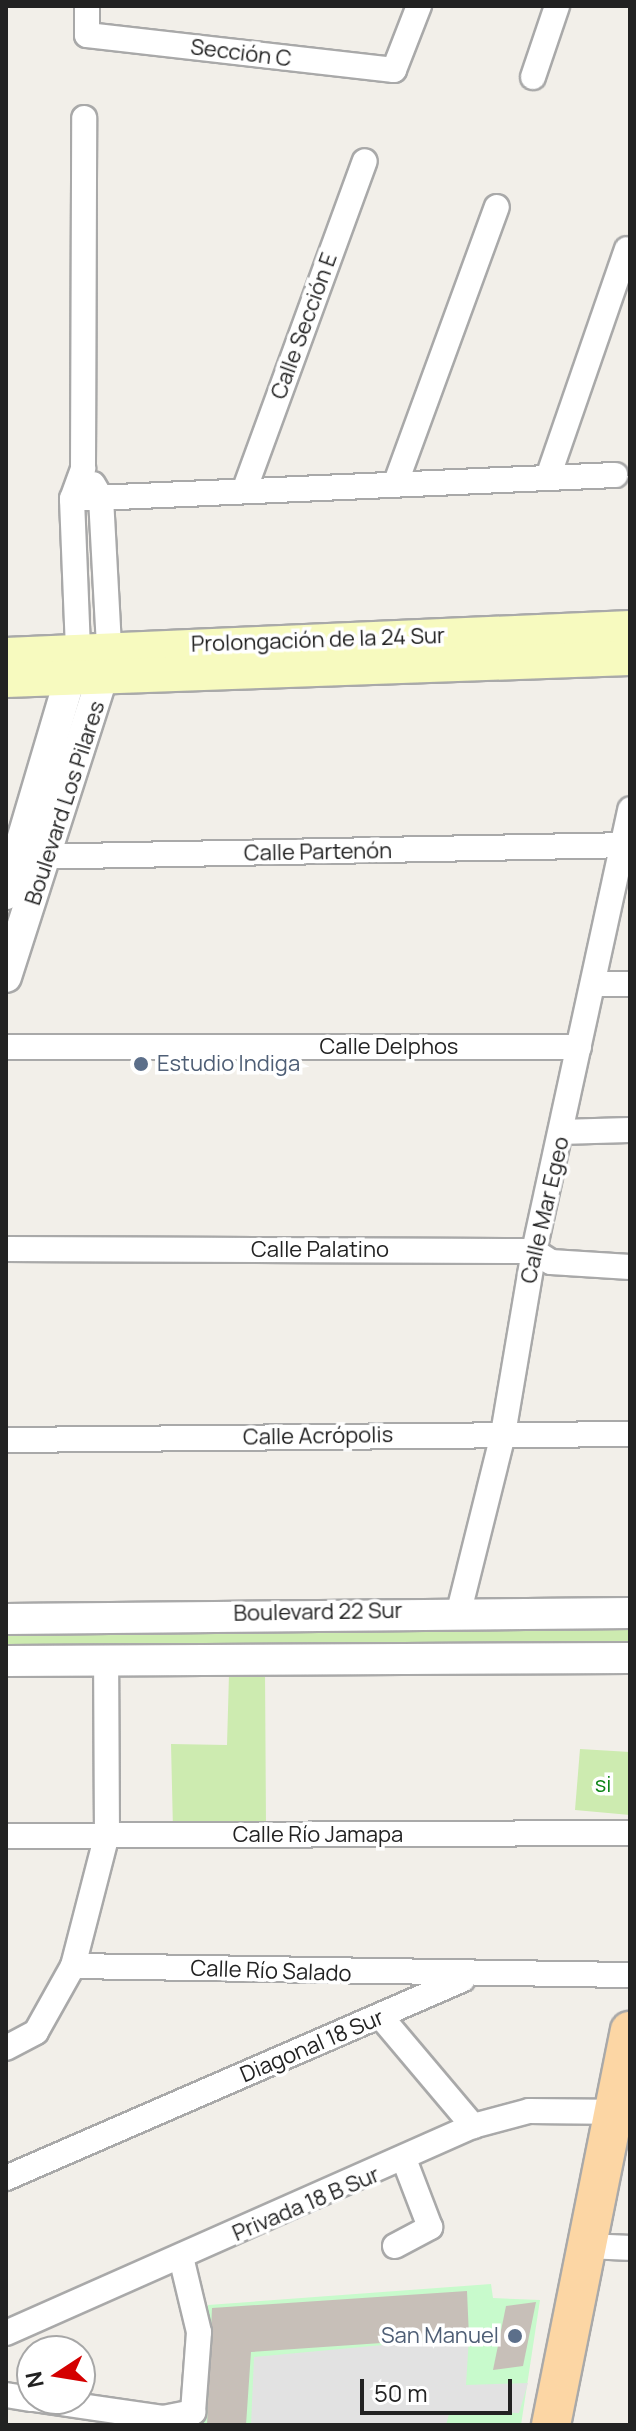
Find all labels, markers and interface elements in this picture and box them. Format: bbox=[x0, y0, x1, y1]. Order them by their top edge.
street label: Sección C bbox=[189, 34, 293, 72]
street label: Calle Sección E bbox=[265, 249, 343, 403]
street label: Prolongación de la 24 Sur bbox=[191, 622, 445, 658]
street label: Boulevard Los Pilares bbox=[20, 698, 110, 908]
street label: Calle Partenón bbox=[244, 838, 392, 866]
street label: Calle Delphos bbox=[320, 1034, 458, 1060]
place label: Estudio Indiga bbox=[157, 1051, 300, 1077]
marker: Estudio Indiga bbox=[132, 1055, 150, 1073]
street label: Calle Mar Egeo bbox=[515, 1134, 575, 1286]
street label: Calle Palatino bbox=[251, 1237, 389, 1263]
street label: Calle Acrópolis bbox=[243, 1421, 393, 1451]
street label: Boulevard 22 Sur bbox=[233, 1597, 403, 1627]
park label: si bbox=[595, 1772, 611, 1798]
street label: Calle Río Jamapa bbox=[233, 1822, 403, 1848]
street label: Calle Río Salado bbox=[190, 1955, 352, 1987]
street label: Diagonal 18 Sur bbox=[236, 2004, 388, 2088]
street label: Privada 18 B Sur bbox=[229, 2161, 383, 2247]
place label: San Manuel bbox=[381, 2323, 499, 2349]
marker: San Manuel bbox=[506, 2327, 524, 2345]
north arrow bbox=[16, 2335, 96, 2415]
scale bar bbox=[364, 2363, 516, 2413]
text: N bbox=[18, 2369, 51, 2390]
text: 50 m bbox=[374, 2376, 428, 2409]

